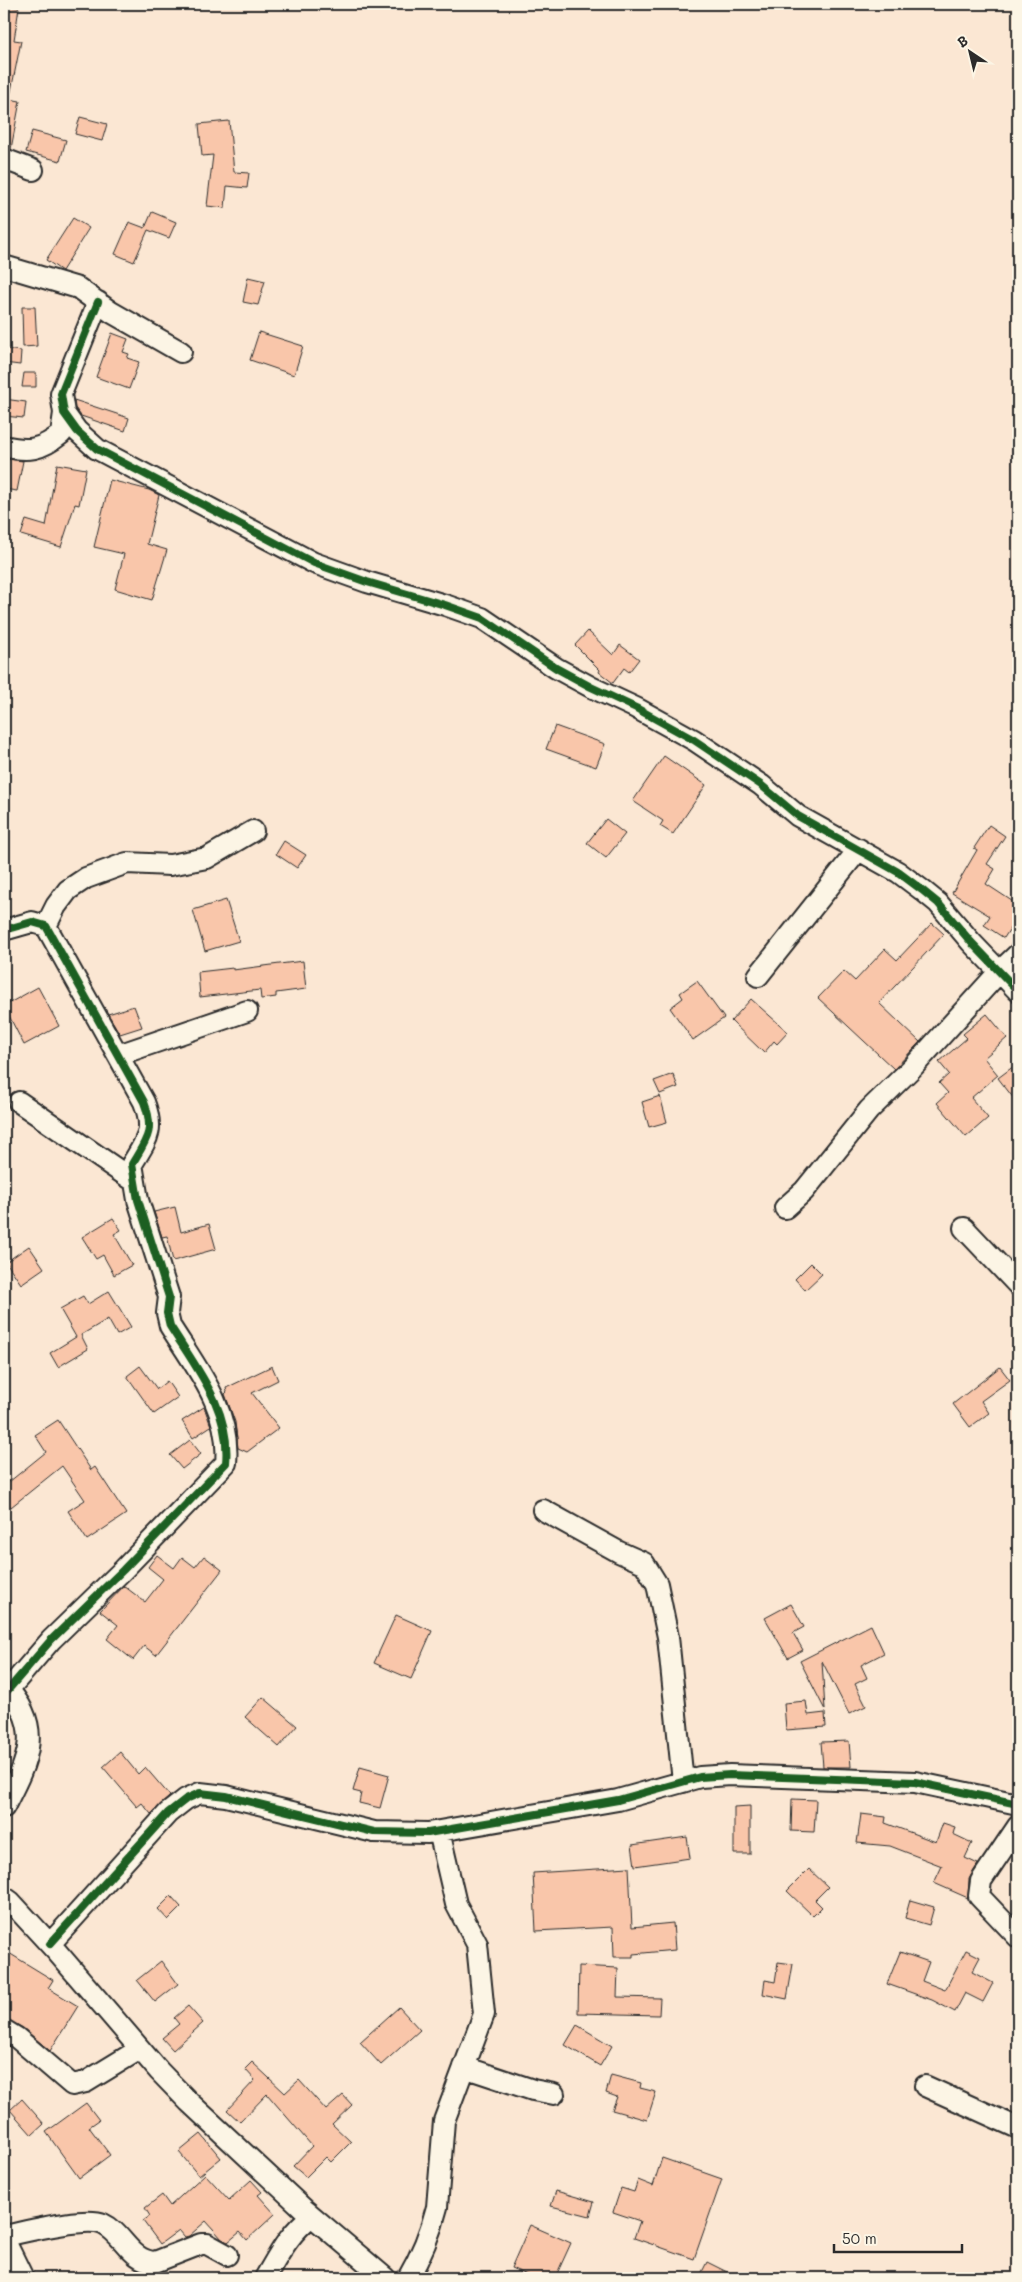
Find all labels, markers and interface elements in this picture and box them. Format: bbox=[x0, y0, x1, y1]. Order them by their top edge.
north arrow bbox=[944, 28, 994, 78]
text: B bbox=[953, 30, 972, 51]
scale bar bbox=[834, 2222, 962, 2254]
text: 50 m bbox=[842, 2228, 877, 2248]

